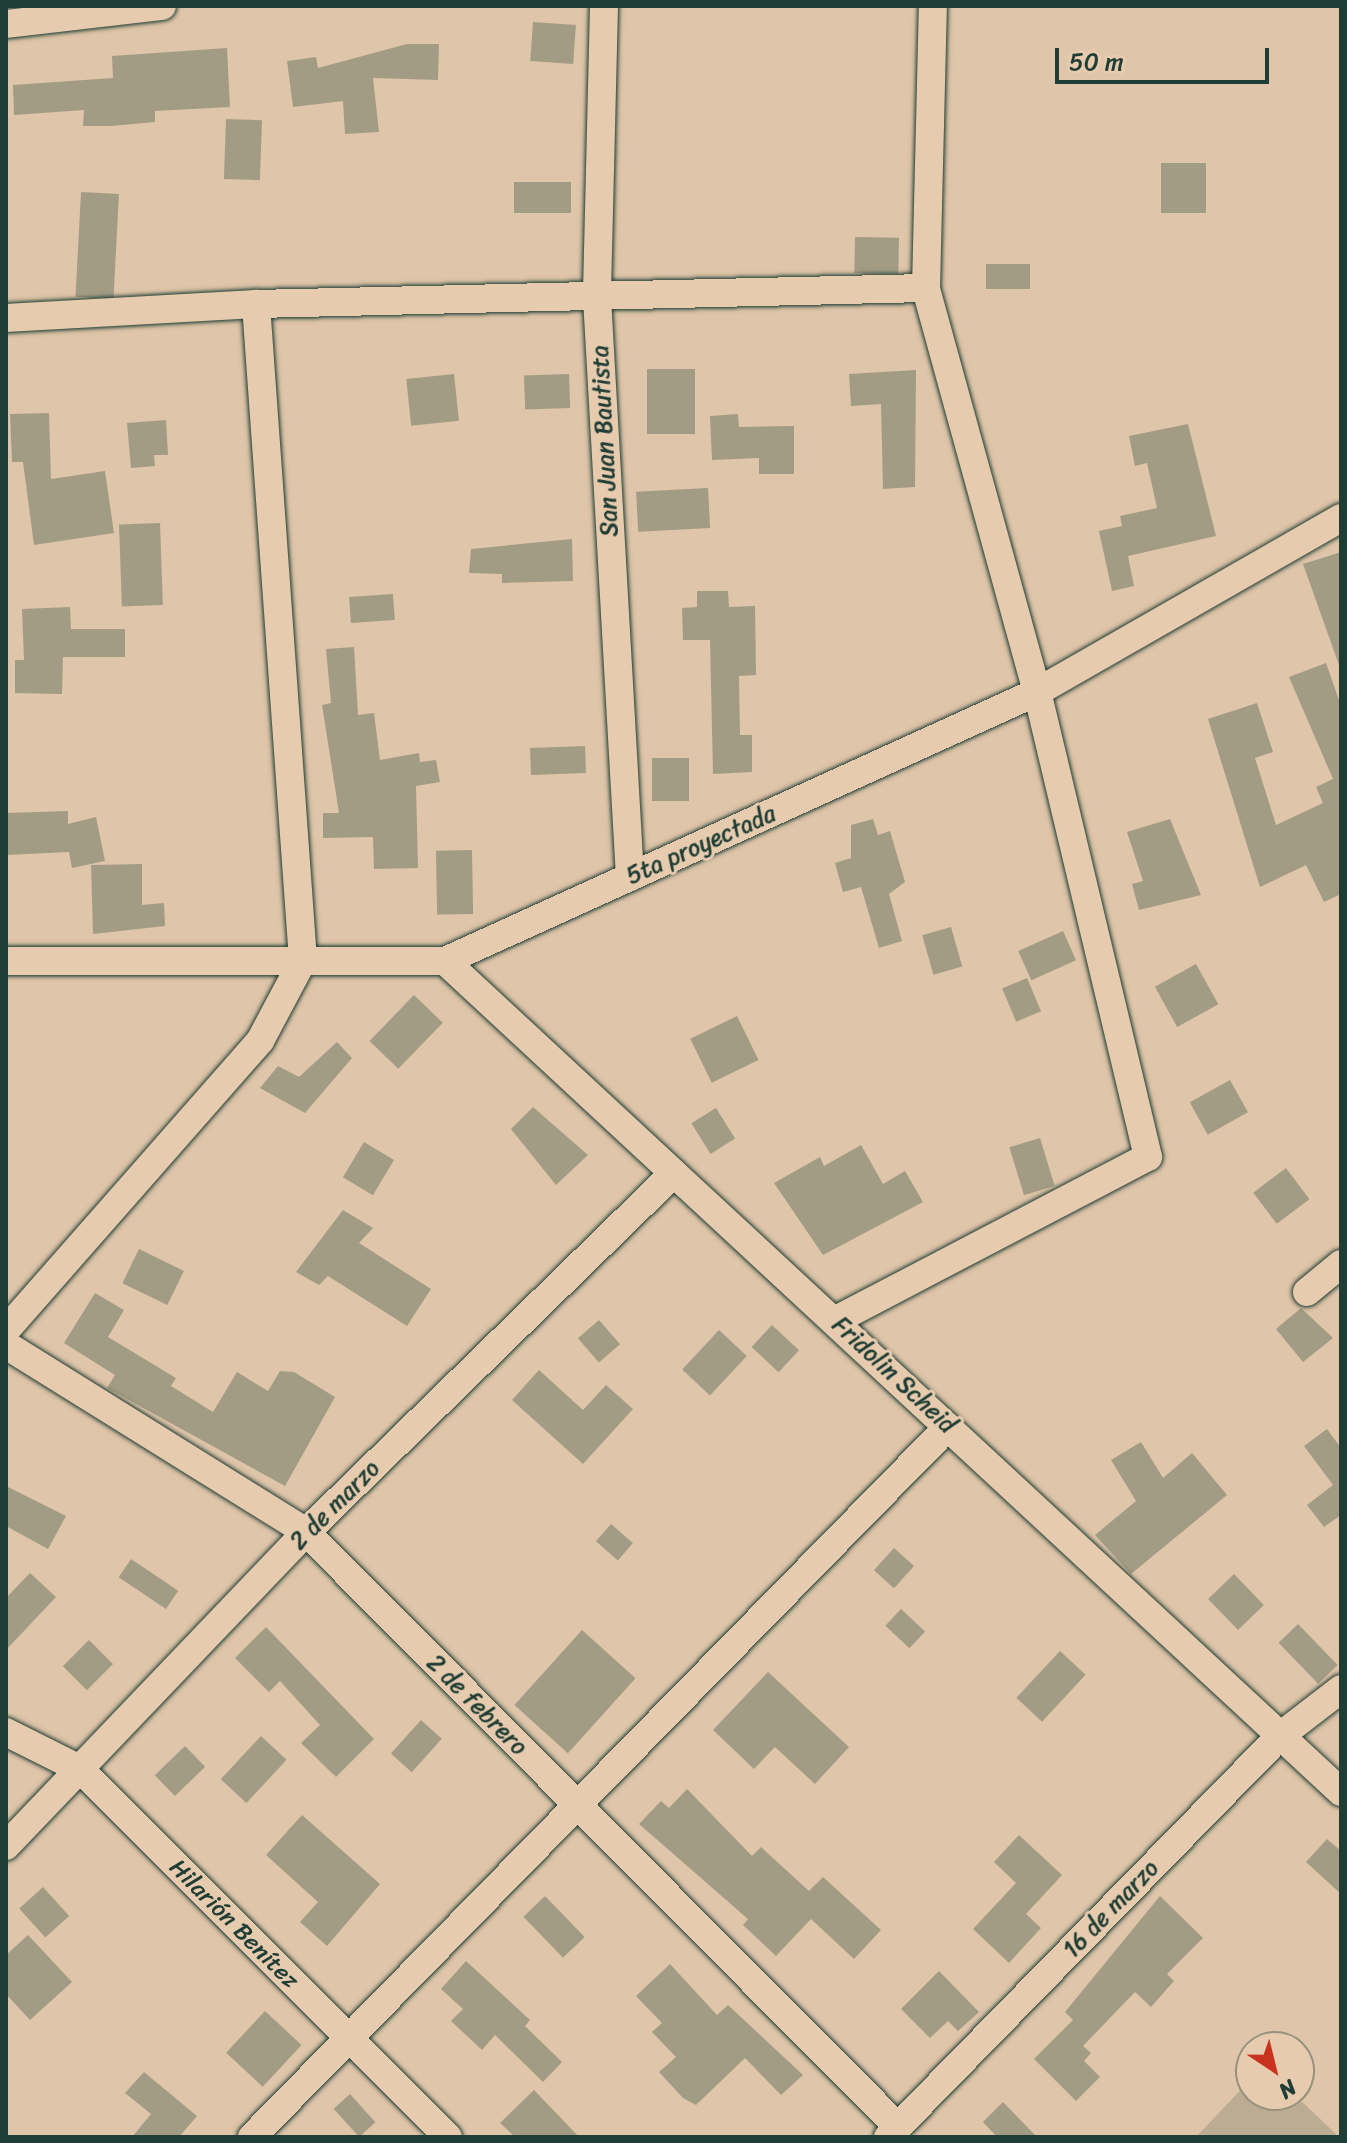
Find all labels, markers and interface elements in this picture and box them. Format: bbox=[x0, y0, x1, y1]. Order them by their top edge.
scale bar bbox=[1059, 32, 1273, 82]
text: 50 m bbox=[1069, 41, 1124, 83]
street label: San Juan Bautista bbox=[586, 345, 624, 537]
street label: 5ta proyectada bbox=[621, 799, 781, 891]
street label: Fridolin Scheid bbox=[826, 1311, 962, 1439]
street label: 2 de marzo bbox=[284, 1454, 386, 1556]
street label: 2 de febrero bbox=[421, 1649, 533, 1761]
street label: Hilarión Benítez bbox=[163, 1853, 305, 1995]
street label: 16 de marzo bbox=[1057, 1854, 1165, 1964]
north arrow bbox=[1235, 2031, 1315, 2111]
text: N bbox=[1270, 2069, 1305, 2110]

